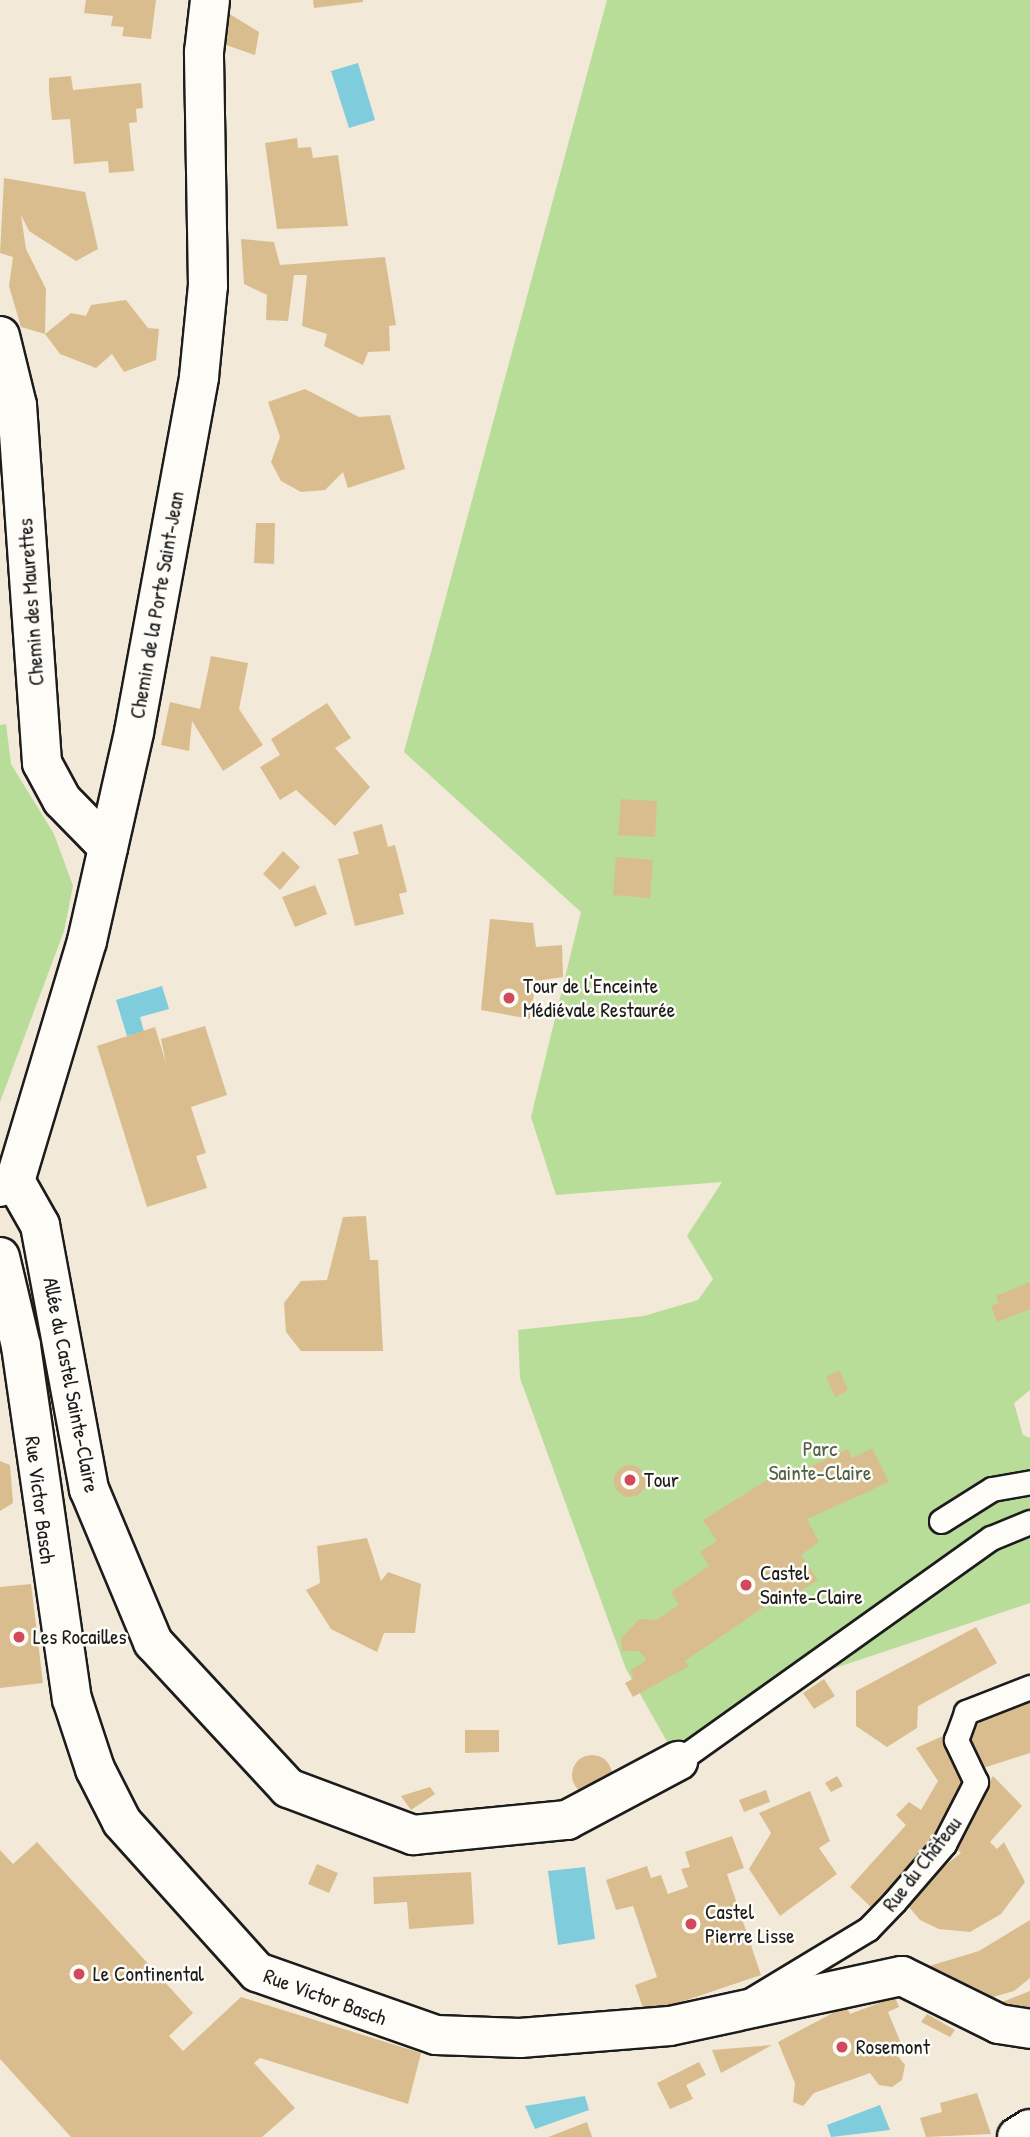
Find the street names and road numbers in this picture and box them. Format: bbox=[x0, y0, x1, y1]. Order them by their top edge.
street label: Chemin de la Porte Saint-Jean bbox=[125, 489, 189, 721]
street label: Chemin des Maurettes bbox=[13, 517, 49, 687]
street label: Allée du Castel Sainte-Claire bbox=[38, 1275, 104, 1495]
street label: Rue Victor Basch bbox=[20, 1435, 60, 1565]
street label: Rue du Château bbox=[877, 1812, 967, 1916]
street label: Rue Victor Basch bbox=[260, 1963, 390, 2031]

